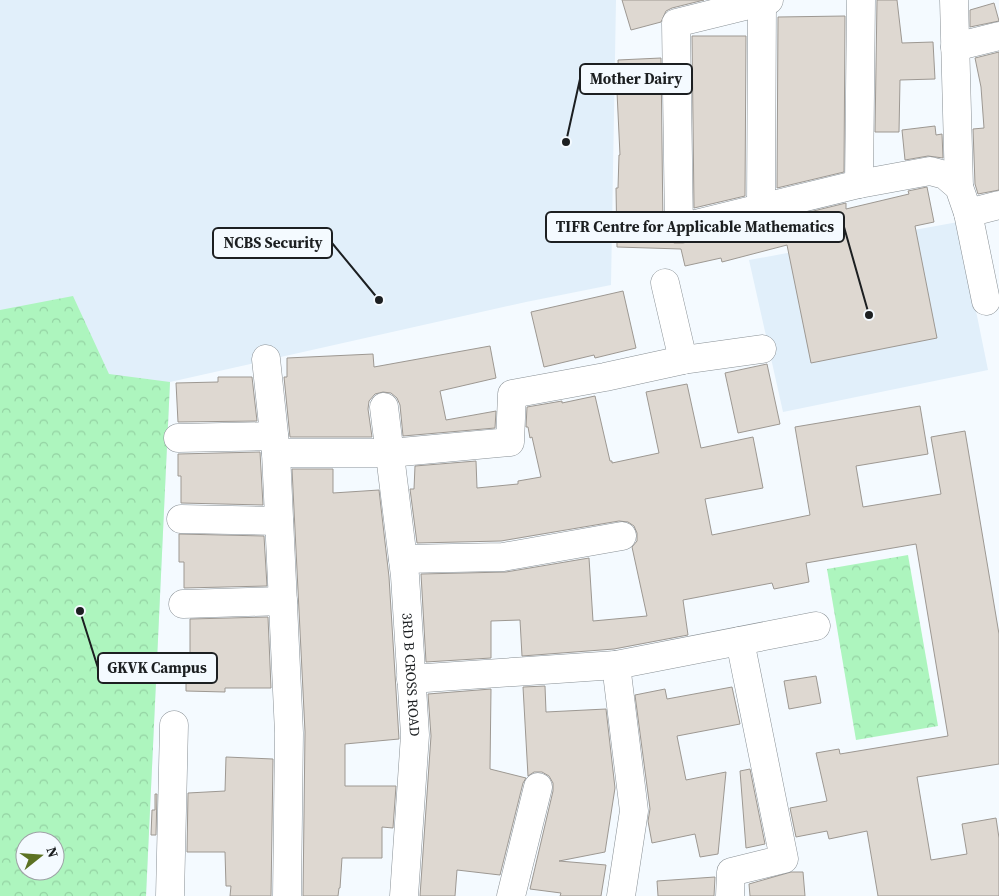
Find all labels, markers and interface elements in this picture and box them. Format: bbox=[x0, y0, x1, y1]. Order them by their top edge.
callout: Mother Dairy bbox=[580, 64, 692, 94]
text: Mother Dairy bbox=[590, 68, 682, 89]
callout: TIFR Centre for Applicable Mathematics bbox=[546, 212, 844, 242]
text: TIFR Centre for Applicable Mathematics bbox=[556, 216, 834, 237]
callout: NCBS Security bbox=[213, 228, 332, 258]
text: NCBS Security bbox=[224, 232, 322, 253]
street label: 3RD B CROSS ROAD bbox=[397, 612, 425, 737]
callout: GKVK Campus bbox=[98, 653, 217, 683]
text: GKVK Campus bbox=[107, 657, 207, 678]
north arrow bbox=[15, 831, 65, 881]
text: N bbox=[41, 844, 63, 860]

